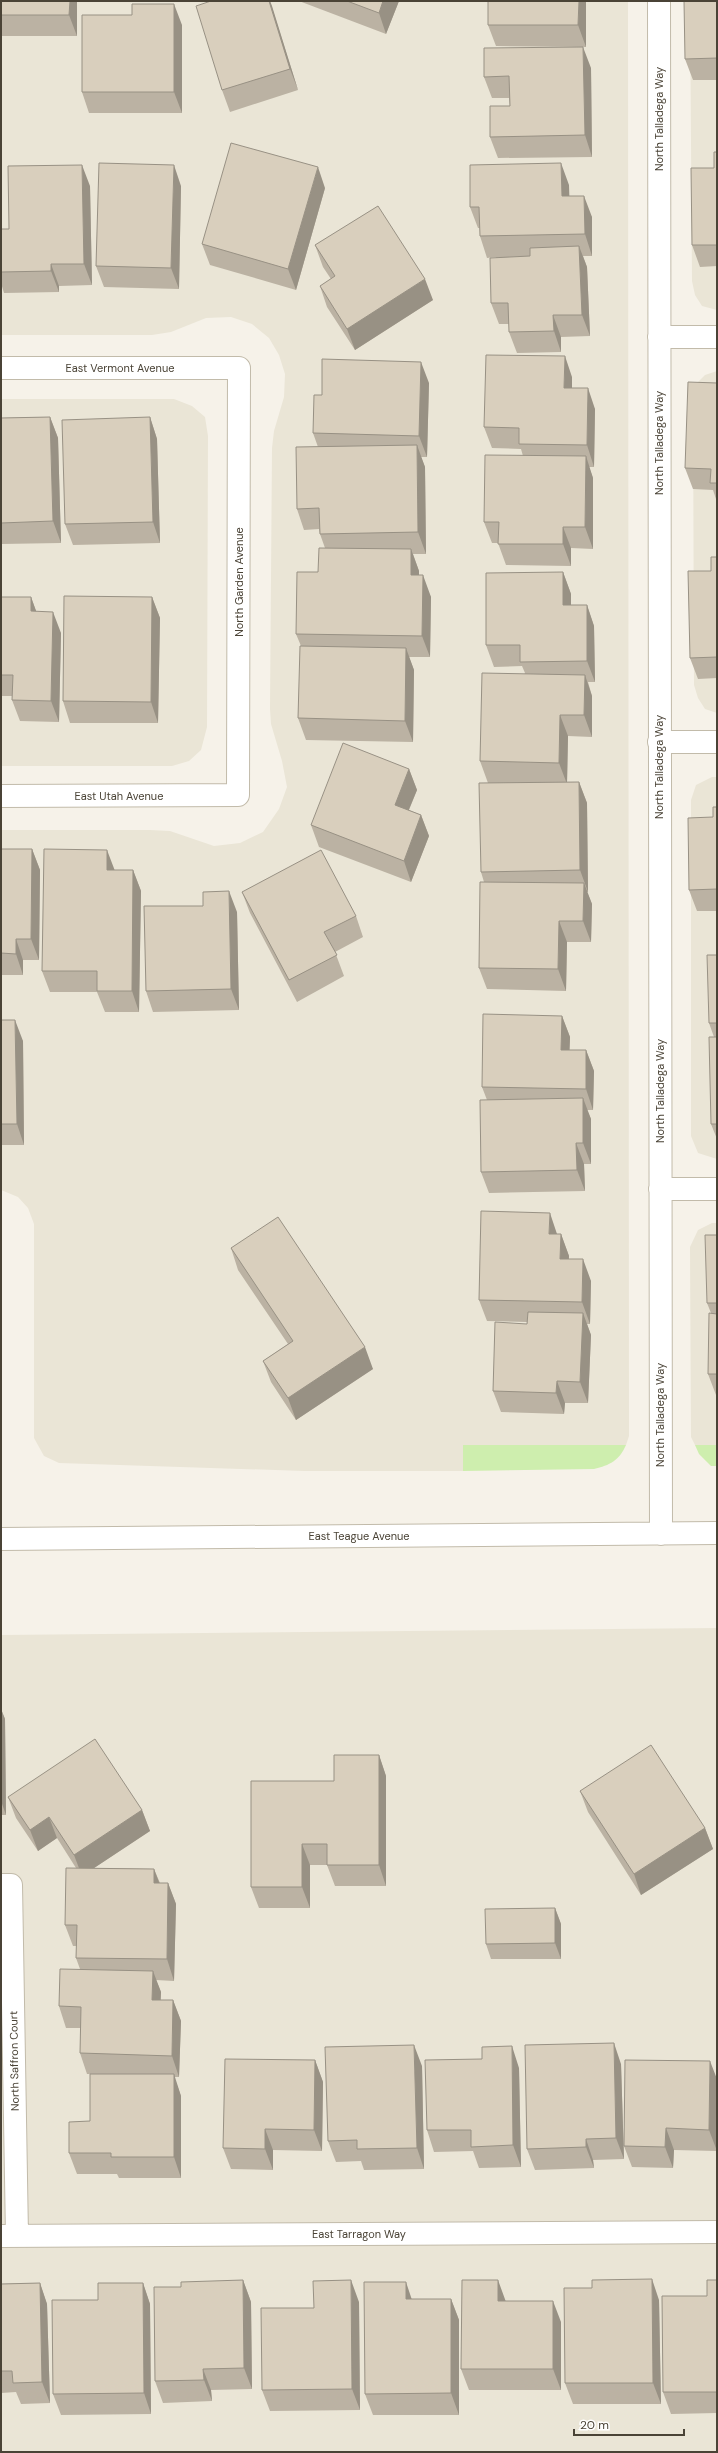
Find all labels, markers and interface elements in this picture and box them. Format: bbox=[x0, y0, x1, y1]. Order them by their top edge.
street label: North Talladega Way bbox=[652, 67, 666, 171]
street label: East Vermont Avenue bbox=[66, 361, 174, 375]
street label: North Talladega Way bbox=[652, 391, 666, 495]
street label: North Garden Avenue bbox=[232, 527, 246, 637]
street label: North Talladega Way bbox=[652, 715, 666, 819]
street label: East Utah Avenue bbox=[75, 789, 163, 803]
street label: North Talladega Way bbox=[653, 1039, 667, 1143]
street label: North Talladega Way bbox=[653, 1363, 667, 1467]
street label: East Teague Avenue bbox=[308, 1529, 410, 1543]
street label: North Saffron Court bbox=[6, 2011, 22, 2111]
street label: East Tarragon Way bbox=[312, 2227, 406, 2241]
scale bar bbox=[574, 2411, 684, 2437]
text: 20 m bbox=[580, 2417, 609, 2433]

